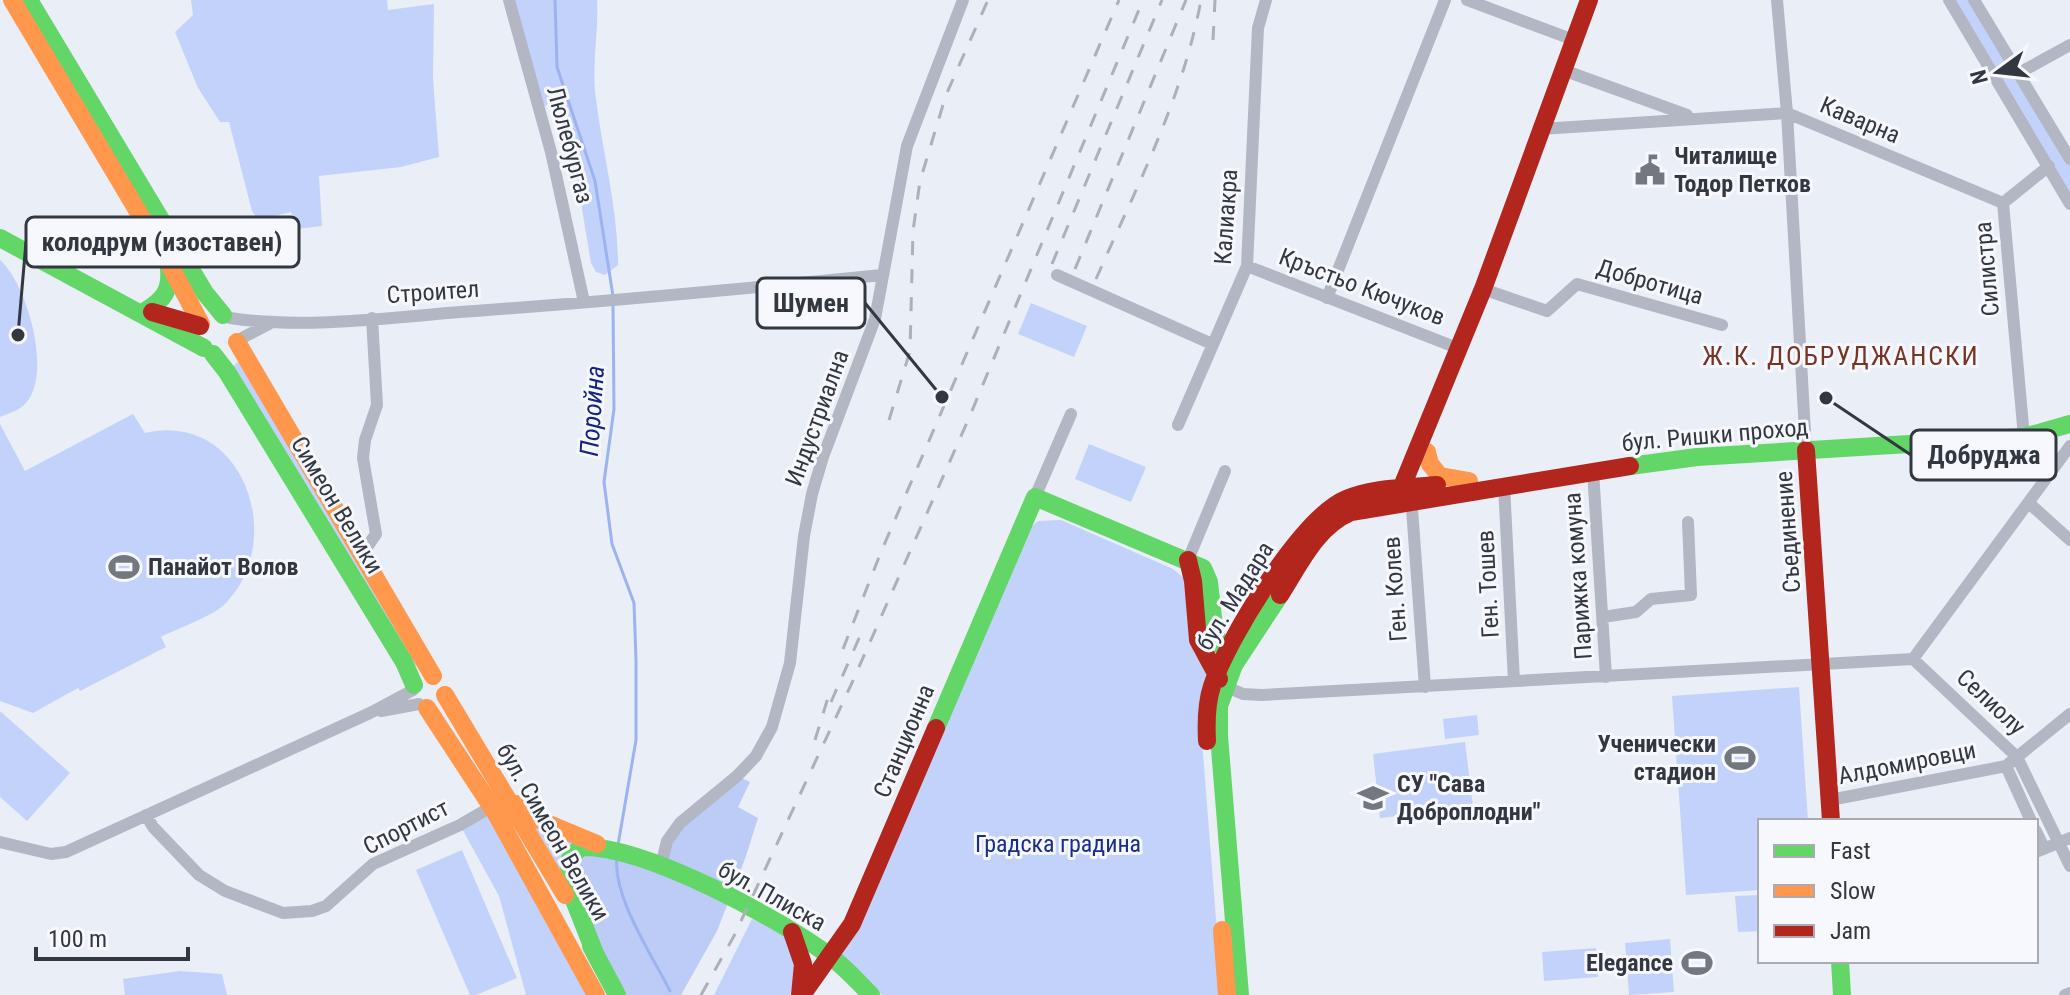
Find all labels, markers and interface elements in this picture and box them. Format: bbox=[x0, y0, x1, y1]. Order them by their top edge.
north arrow bbox=[1958, 32, 2038, 112]
text: N bbox=[1965, 67, 1993, 87]
street label: Люлебургаз bbox=[541, 84, 599, 206]
street label: Каварна bbox=[1816, 91, 1904, 149]
place label: Читалище Тодор Петков bbox=[1674, 142, 1811, 198]
public building icon: Читалище Тодор Петков bbox=[1633, 153, 1667, 187]
street label: Калиакра bbox=[1209, 168, 1243, 266]
callout: колодрум (изоставен) bbox=[26, 217, 299, 267]
street label: Силистра bbox=[1969, 220, 2005, 318]
text: колодрум (изоставен) bbox=[42, 227, 282, 257]
street label: Кръстьо Кючуков bbox=[1275, 243, 1449, 331]
street label: Добротица bbox=[1594, 253, 1706, 311]
street label: Строител bbox=[386, 275, 480, 309]
callout: Шумен bbox=[757, 278, 865, 328]
text: Шумен bbox=[773, 288, 849, 318]
district label: Ж.К. ДОБРУДЖАНСКИ bbox=[1702, 341, 1980, 371]
street label: Индустриална bbox=[779, 346, 855, 490]
water label: Поройна bbox=[574, 364, 610, 458]
street label: бул. Ришки проход bbox=[1621, 413, 1810, 457]
callout: Добруджа bbox=[1911, 430, 2056, 480]
street label: Симеон Велики bbox=[285, 431, 389, 579]
text: Добруджа bbox=[1928, 440, 2040, 470]
street label: Съединение bbox=[1770, 470, 1806, 594]
street label: Парижка комуна bbox=[1558, 492, 1598, 660]
street label: Ген. Тошев bbox=[1471, 529, 1505, 639]
street label: Ген. Колев bbox=[1377, 535, 1413, 643]
street label: бул. Мадара bbox=[1191, 537, 1279, 655]
sports icon: Панайот Волов bbox=[107, 550, 141, 584]
place label: Панайот Волов bbox=[148, 553, 299, 581]
street label: Селиолу bbox=[1951, 663, 2031, 741]
street label: Станционна bbox=[868, 680, 940, 802]
place label: Ученически стадион bbox=[1597, 730, 1716, 786]
street label: Алдомировци bbox=[1836, 736, 1978, 790]
street label: бул. Симеон Велики bbox=[491, 738, 615, 926]
sports icon: Ученически стадион bbox=[1723, 741, 1757, 775]
place label: СУ "Сава Доброплодни" bbox=[1397, 770, 1540, 826]
school or university icon: СУ "Сава Доброплодни" bbox=[1356, 781, 1390, 815]
street label: Спортист bbox=[358, 794, 454, 860]
legend bbox=[1758, 819, 2038, 963]
park label: Градска градина bbox=[975, 830, 1141, 858]
text: Fast bbox=[1830, 837, 1871, 865]
street label: бул. Плиска bbox=[713, 855, 831, 937]
text: Slow bbox=[1830, 877, 1876, 905]
scale bar bbox=[36, 911, 188, 961]
text: Jam bbox=[1830, 917, 1871, 945]
text: 100 m bbox=[48, 925, 107, 953]
sports icon: Elegance bbox=[1680, 946, 1714, 980]
place label: Elegance bbox=[1586, 949, 1673, 977]

